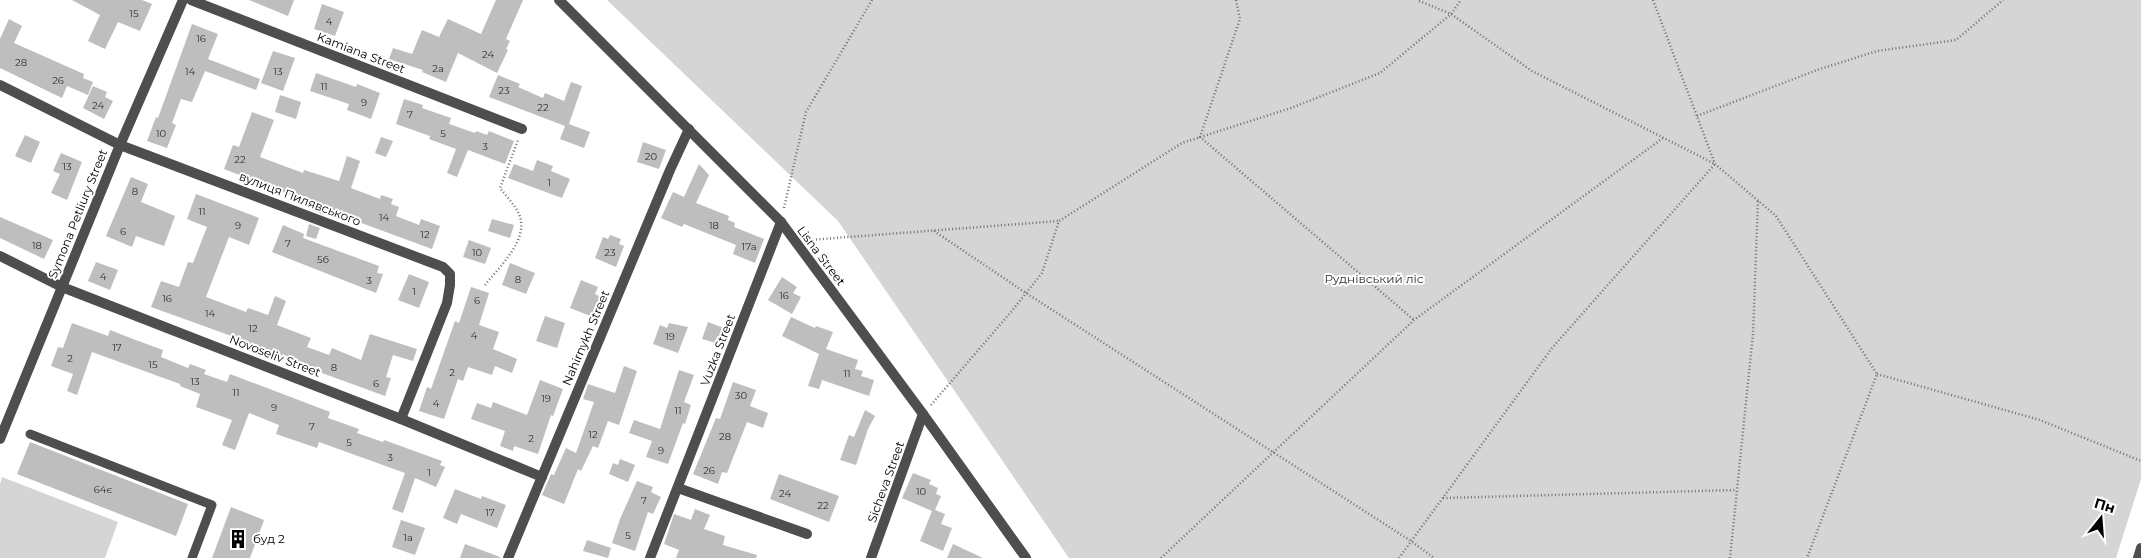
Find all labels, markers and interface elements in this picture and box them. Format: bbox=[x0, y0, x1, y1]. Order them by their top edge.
house number: 15 bbox=[129, 7, 139, 20]
house number: 4 bbox=[326, 15, 333, 28]
street label: Kamiana Street bbox=[315, 29, 407, 76]
house number: 16 bbox=[196, 32, 206, 45]
house number: 24 bbox=[482, 48, 494, 61]
house number: 28 bbox=[15, 56, 27, 69]
house number: 2а bbox=[432, 62, 444, 75]
house number: 14 bbox=[185, 65, 195, 78]
house number: 13 bbox=[273, 65, 283, 78]
house number: 26 bbox=[52, 74, 64, 87]
house number: 11 bbox=[320, 80, 328, 93]
house number: 23 bbox=[498, 84, 510, 97]
house number: 9 bbox=[361, 96, 367, 109]
house number: 24 bbox=[92, 99, 104, 112]
house number: 22 bbox=[537, 101, 549, 114]
house number: 7 bbox=[407, 108, 413, 121]
house number: 10 bbox=[156, 127, 166, 140]
house number: 5 bbox=[440, 127, 446, 140]
house number: 3 bbox=[482, 140, 488, 153]
street label: Symona Petliury Street bbox=[45, 147, 110, 281]
house number: 20 bbox=[645, 150, 658, 163]
house number: 22 bbox=[234, 153, 246, 166]
house number: 13 bbox=[62, 160, 72, 173]
street label: вулиця Пилявського bbox=[237, 168, 364, 229]
house number: 1 bbox=[547, 176, 551, 189]
house number: 8 bbox=[132, 185, 138, 198]
house number: 11 bbox=[198, 205, 206, 218]
house number: 14 bbox=[379, 211, 389, 224]
house number: 9 bbox=[235, 219, 241, 232]
house number: 18 bbox=[709, 219, 719, 232]
street label: Lisna Street bbox=[794, 223, 849, 289]
house number: 6 bbox=[120, 225, 126, 238]
house number: 12 bbox=[420, 228, 430, 241]
house number: 7 bbox=[285, 237, 291, 250]
house number: 18 bbox=[32, 239, 42, 252]
house number: 17а bbox=[742, 240, 756, 253]
house number: 10 bbox=[472, 246, 482, 259]
house number: 23 bbox=[604, 246, 616, 259]
house number: 5б bbox=[317, 253, 330, 266]
house number: 4 bbox=[100, 270, 107, 283]
park label: Руднівський ліс bbox=[1324, 271, 1424, 286]
house number: 8 bbox=[515, 273, 521, 286]
house number: 3 bbox=[366, 274, 372, 287]
house number: 1 bbox=[412, 285, 416, 298]
street label: Nahirnykh Street bbox=[559, 288, 612, 388]
house number: 16 bbox=[779, 289, 789, 302]
house number: 16 bbox=[162, 292, 172, 305]
house number: 6 bbox=[474, 294, 480, 307]
house number: 14 bbox=[205, 307, 215, 320]
street label: Vuzka Street bbox=[697, 312, 738, 388]
house number: 12 bbox=[248, 322, 258, 335]
house number: 4 bbox=[471, 329, 478, 342]
house number: 19 bbox=[665, 330, 675, 343]
street label: Novoseliv Street bbox=[227, 331, 323, 380]
house number: 17 bbox=[112, 341, 122, 354]
house number: 2 bbox=[67, 352, 73, 365]
house number: 15 bbox=[148, 358, 158, 371]
house number: 8 bbox=[331, 361, 337, 374]
house number: 2 bbox=[449, 366, 455, 379]
house number: 11 bbox=[843, 367, 851, 380]
house number: 13 bbox=[190, 375, 200, 388]
house number: 6 bbox=[373, 377, 379, 390]
house number: 11 bbox=[232, 386, 240, 399]
house number: 30 bbox=[735, 389, 748, 402]
house number: 19 bbox=[541, 392, 551, 405]
house number: 4 bbox=[433, 397, 440, 410]
house number: 9 bbox=[271, 401, 277, 414]
house number: 11 bbox=[674, 404, 682, 417]
house number: 7 bbox=[309, 420, 315, 433]
house number: 12 bbox=[588, 428, 598, 441]
house number: 28 bbox=[719, 430, 731, 443]
house number: 2 bbox=[528, 432, 534, 445]
house number: 5 bbox=[346, 436, 352, 449]
street label: Sicheva Street bbox=[864, 439, 907, 524]
house number: 9 bbox=[658, 444, 664, 457]
house number: 3 bbox=[387, 451, 393, 464]
house number: 26 bbox=[703, 464, 715, 477]
house number: 1 bbox=[427, 466, 431, 479]
house number: 64є bbox=[94, 483, 113, 496]
house number: 10 bbox=[916, 485, 926, 498]
house number: 24 bbox=[779, 487, 791, 500]
north arrow bbox=[2076, 493, 2126, 543]
house number: 7 bbox=[641, 494, 647, 507]
text: Пн bbox=[2092, 494, 2118, 517]
house number: 22 bbox=[817, 499, 829, 512]
house number: 17 bbox=[485, 506, 495, 519]
building icon: буд 2 bbox=[227, 528, 249, 550]
house number: 5 bbox=[625, 529, 631, 542]
place label: буд 2 bbox=[253, 531, 285, 546]
house number: 1а bbox=[403, 531, 413, 544]

